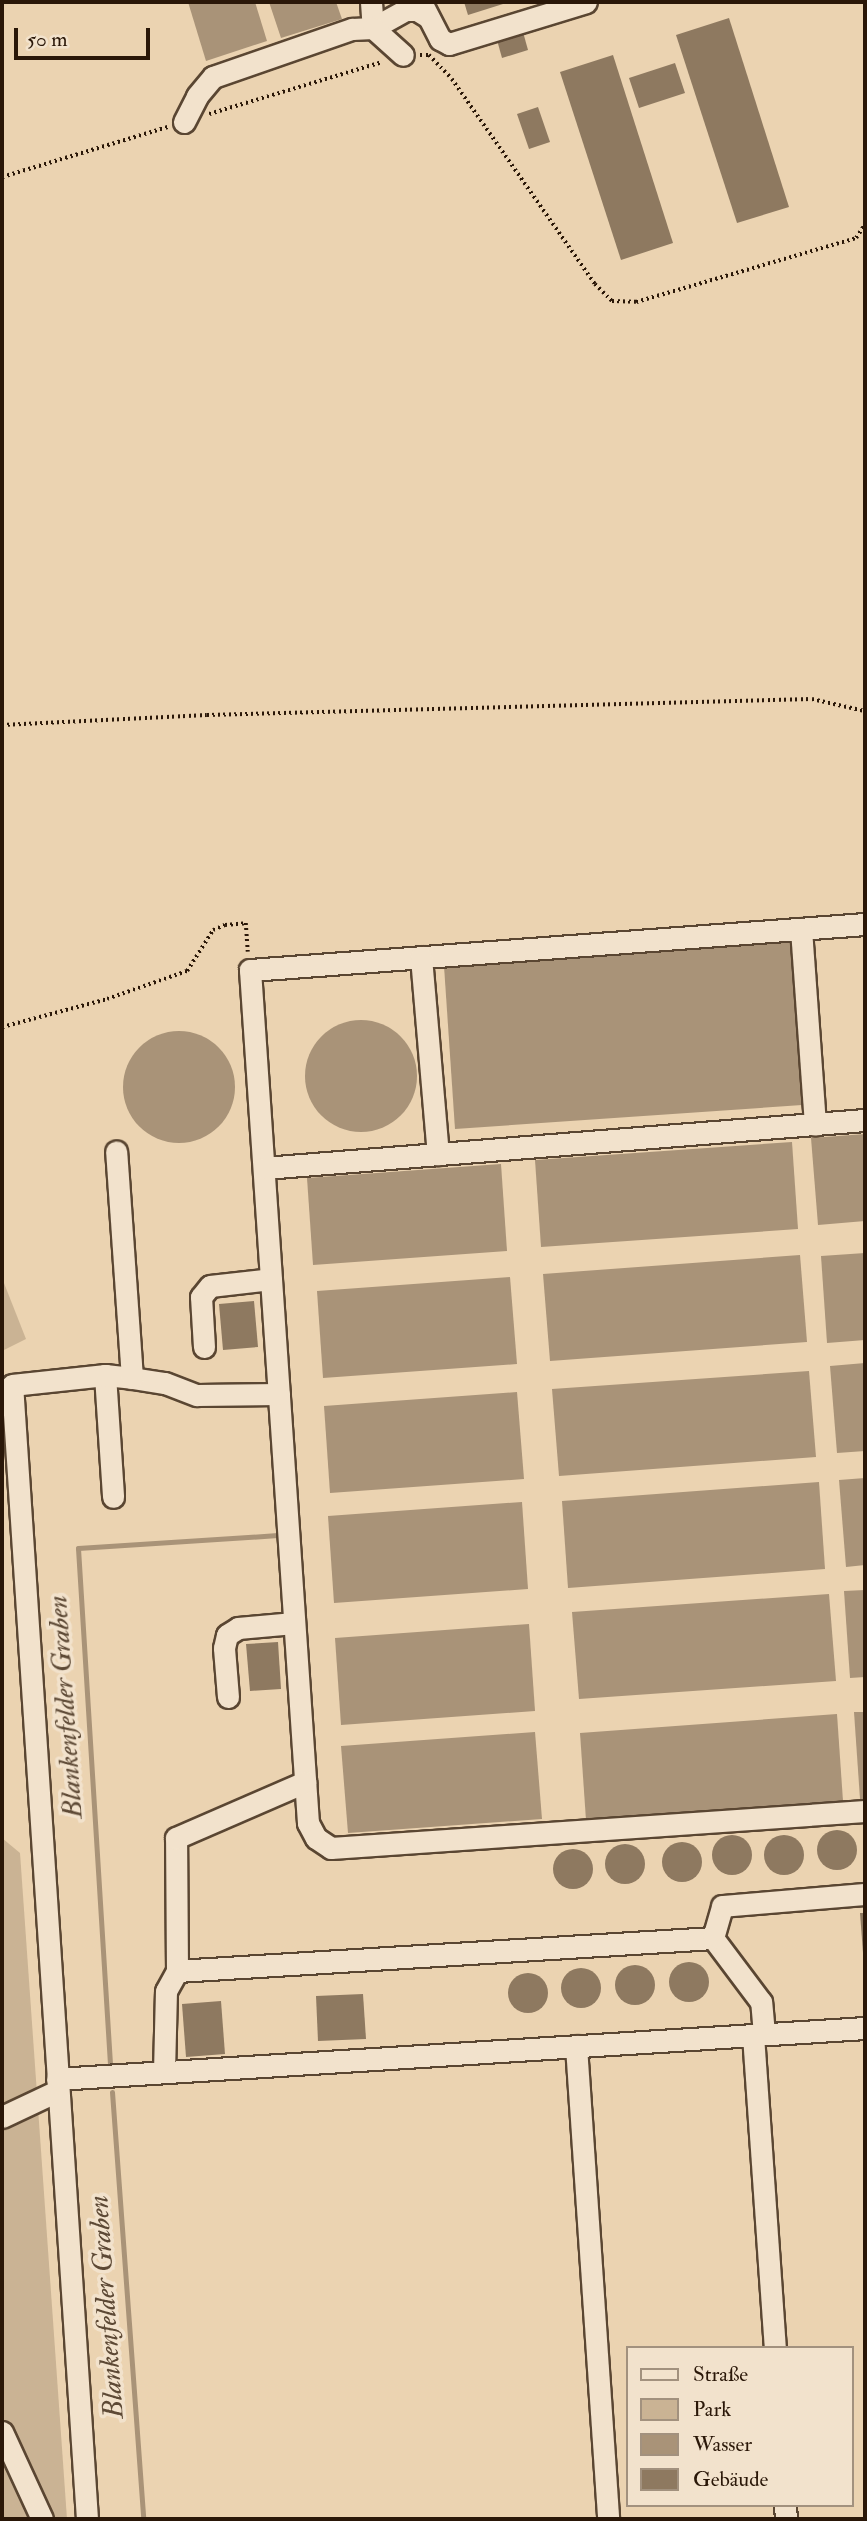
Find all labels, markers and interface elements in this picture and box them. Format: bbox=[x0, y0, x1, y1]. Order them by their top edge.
scale bar bbox=[18, 14, 154, 58]
text: 50 m bbox=[27, 26, 68, 53]
water label: Blankenfelder Graben bbox=[41, 1594, 91, 1820]
water label: Blankenfelder Graben bbox=[82, 2194, 132, 2420]
legend bbox=[626, 2346, 853, 2507]
text: Straße bbox=[693, 2361, 748, 2388]
text: Park bbox=[693, 2396, 731, 2423]
text: Wasser bbox=[693, 2431, 752, 2458]
text: Gebäude bbox=[693, 2466, 768, 2493]

